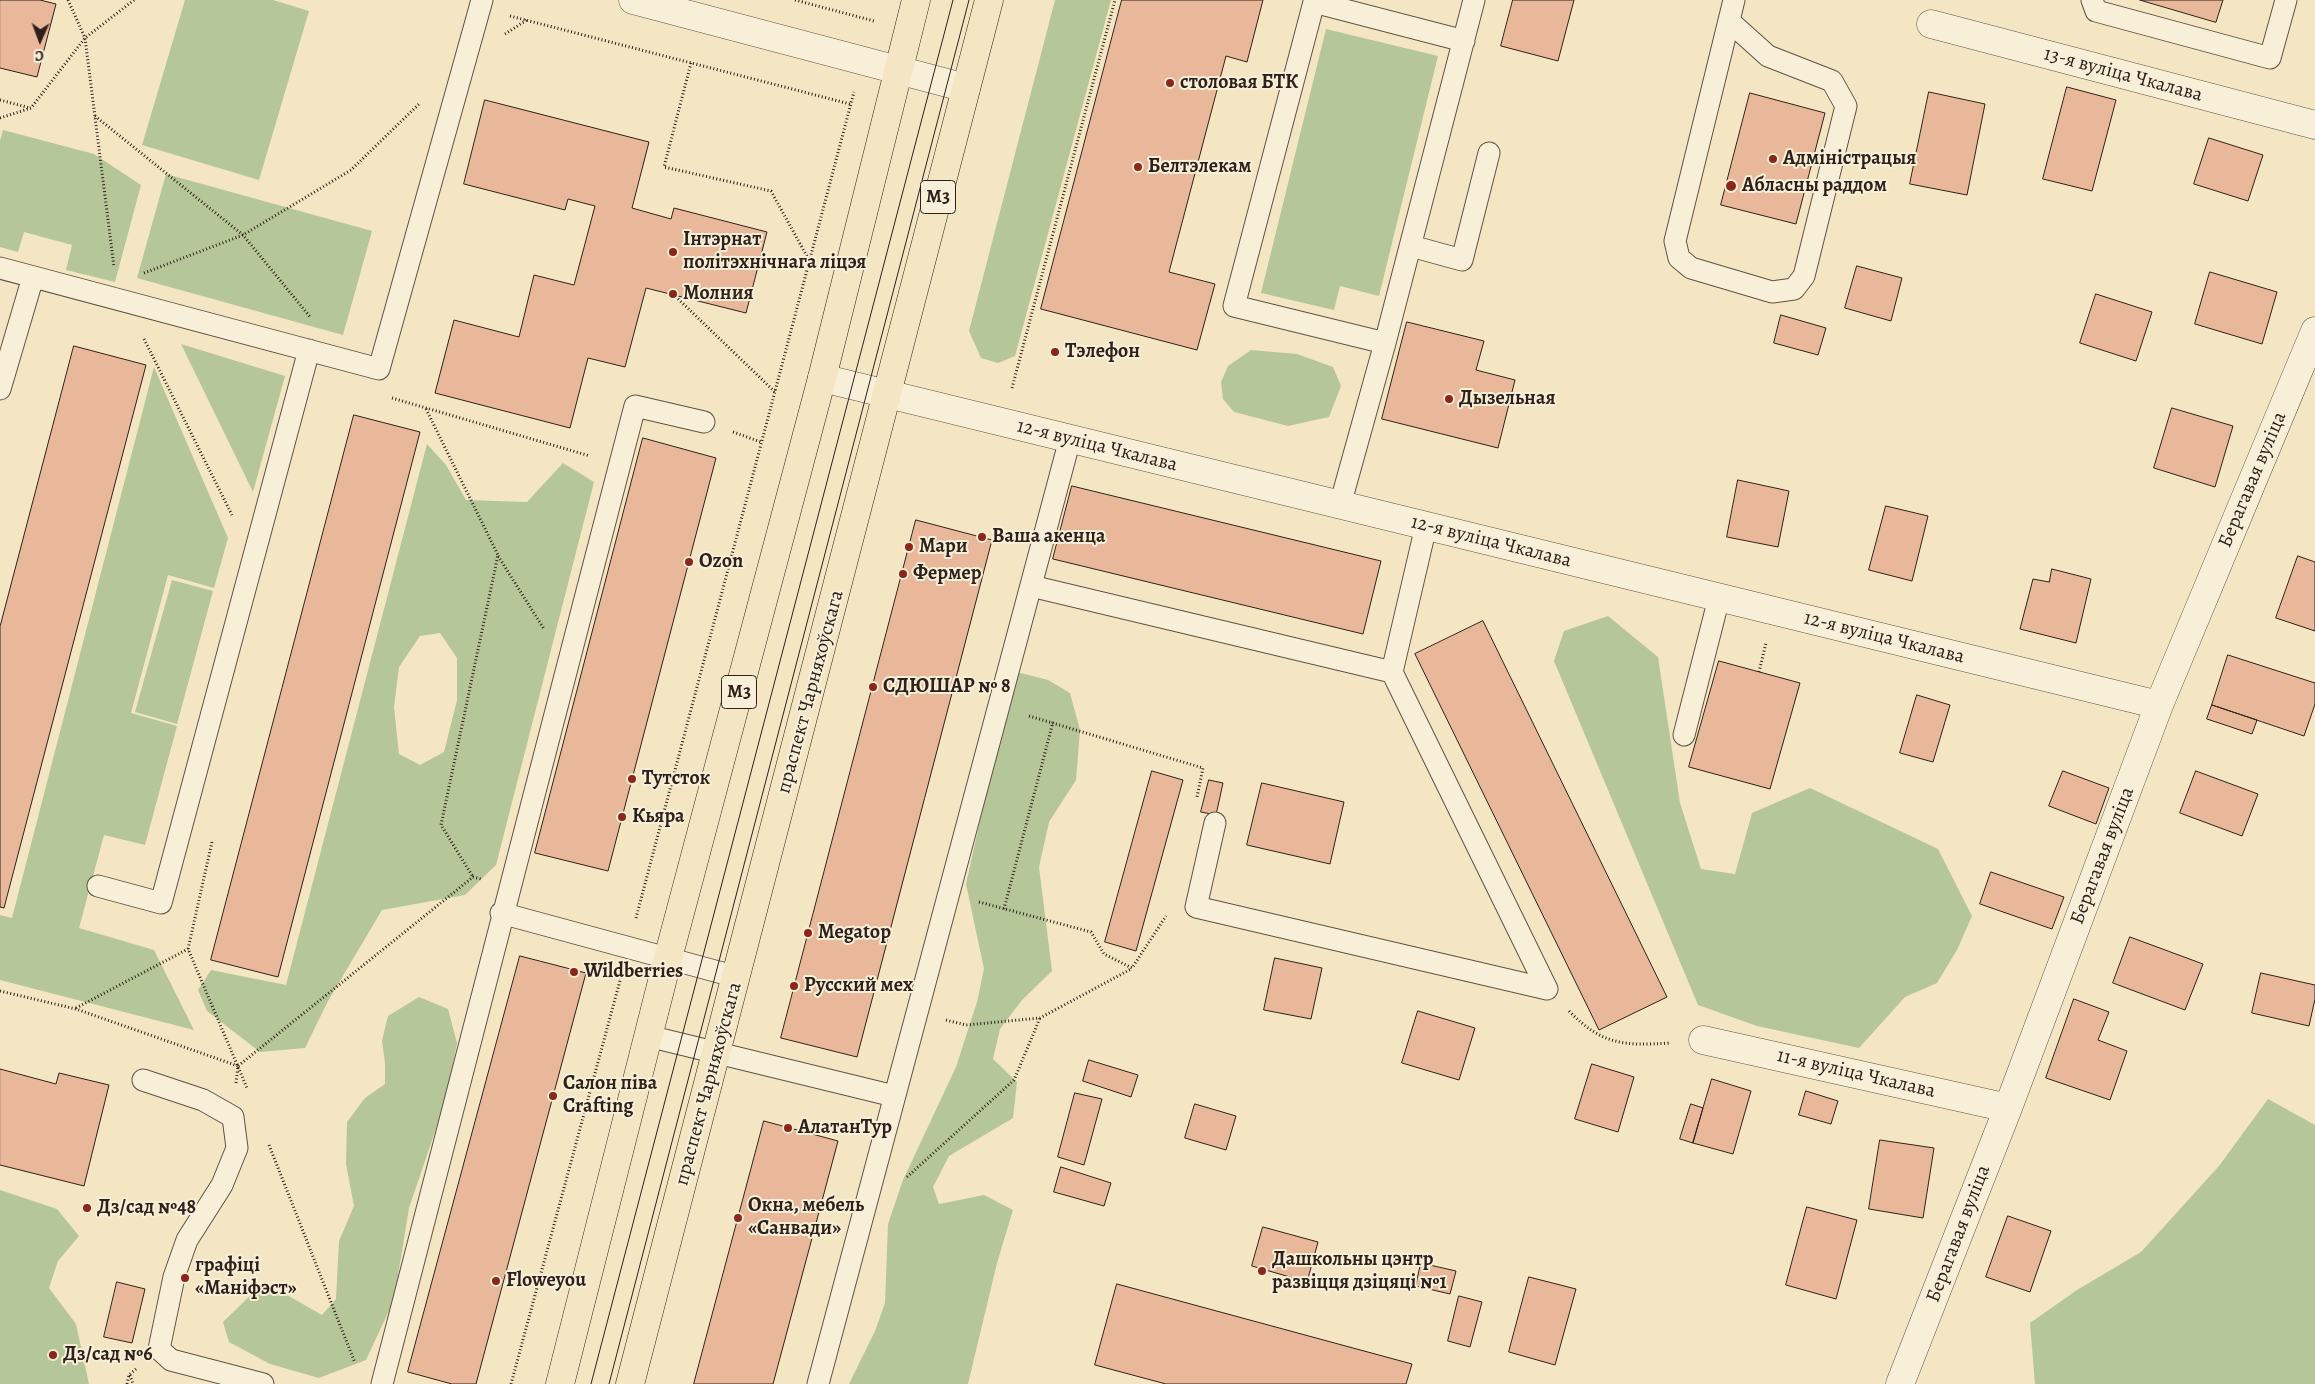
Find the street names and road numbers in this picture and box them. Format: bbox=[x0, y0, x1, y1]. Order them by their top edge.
street label: 13-я вуліца Чкалава bbox=[2041, 42, 2205, 108]
road number: М3 bbox=[920, 180, 956, 213]
street label: Берагавая вуліца bbox=[2214, 409, 2292, 551]
street label: 12-я вуліца Чкалава bbox=[1014, 414, 1180, 478]
street label: 12-я вуліца Чкалава bbox=[1408, 510, 1574, 574]
street label: праспект Чарняхоўскага bbox=[772, 588, 850, 796]
street label: 12-я вуліца Чкалава bbox=[1801, 606, 1967, 670]
road number: М3 bbox=[722, 676, 756, 709]
street label: Берагавая вуліца bbox=[2066, 784, 2140, 928]
street label: праспект Чарняхоўскага bbox=[670, 980, 748, 1188]
street label: 11-я вуліца Чкалава bbox=[1774, 1044, 1938, 1104]
street label: Берагавая вуліца bbox=[1922, 1162, 1996, 1306]

